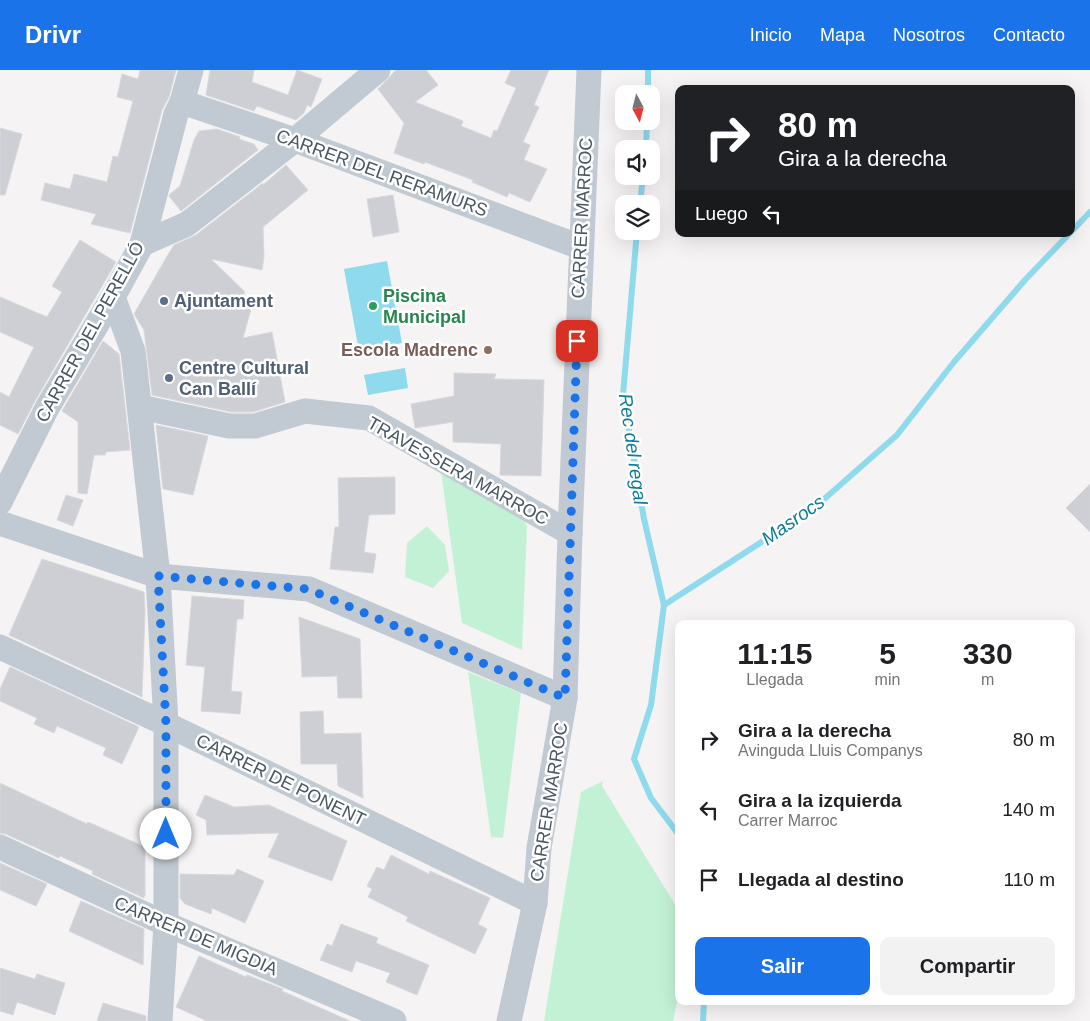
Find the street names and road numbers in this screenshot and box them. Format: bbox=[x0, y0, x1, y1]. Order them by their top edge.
street label: CARRER DEL RERAMURS bbox=[274, 125, 490, 221]
street label: CARRER MARROC bbox=[568, 137, 596, 299]
street label: CARRER DEL PERELLÓ bbox=[31, 238, 148, 426]
street label: TRAVESSERA MARROC bbox=[364, 413, 552, 529]
street label: CARRER MARROC bbox=[527, 721, 571, 883]
street label: CARRER DE PONENT bbox=[193, 730, 369, 830]
street label: CARRER DE MIGDIA bbox=[112, 893, 280, 979]

